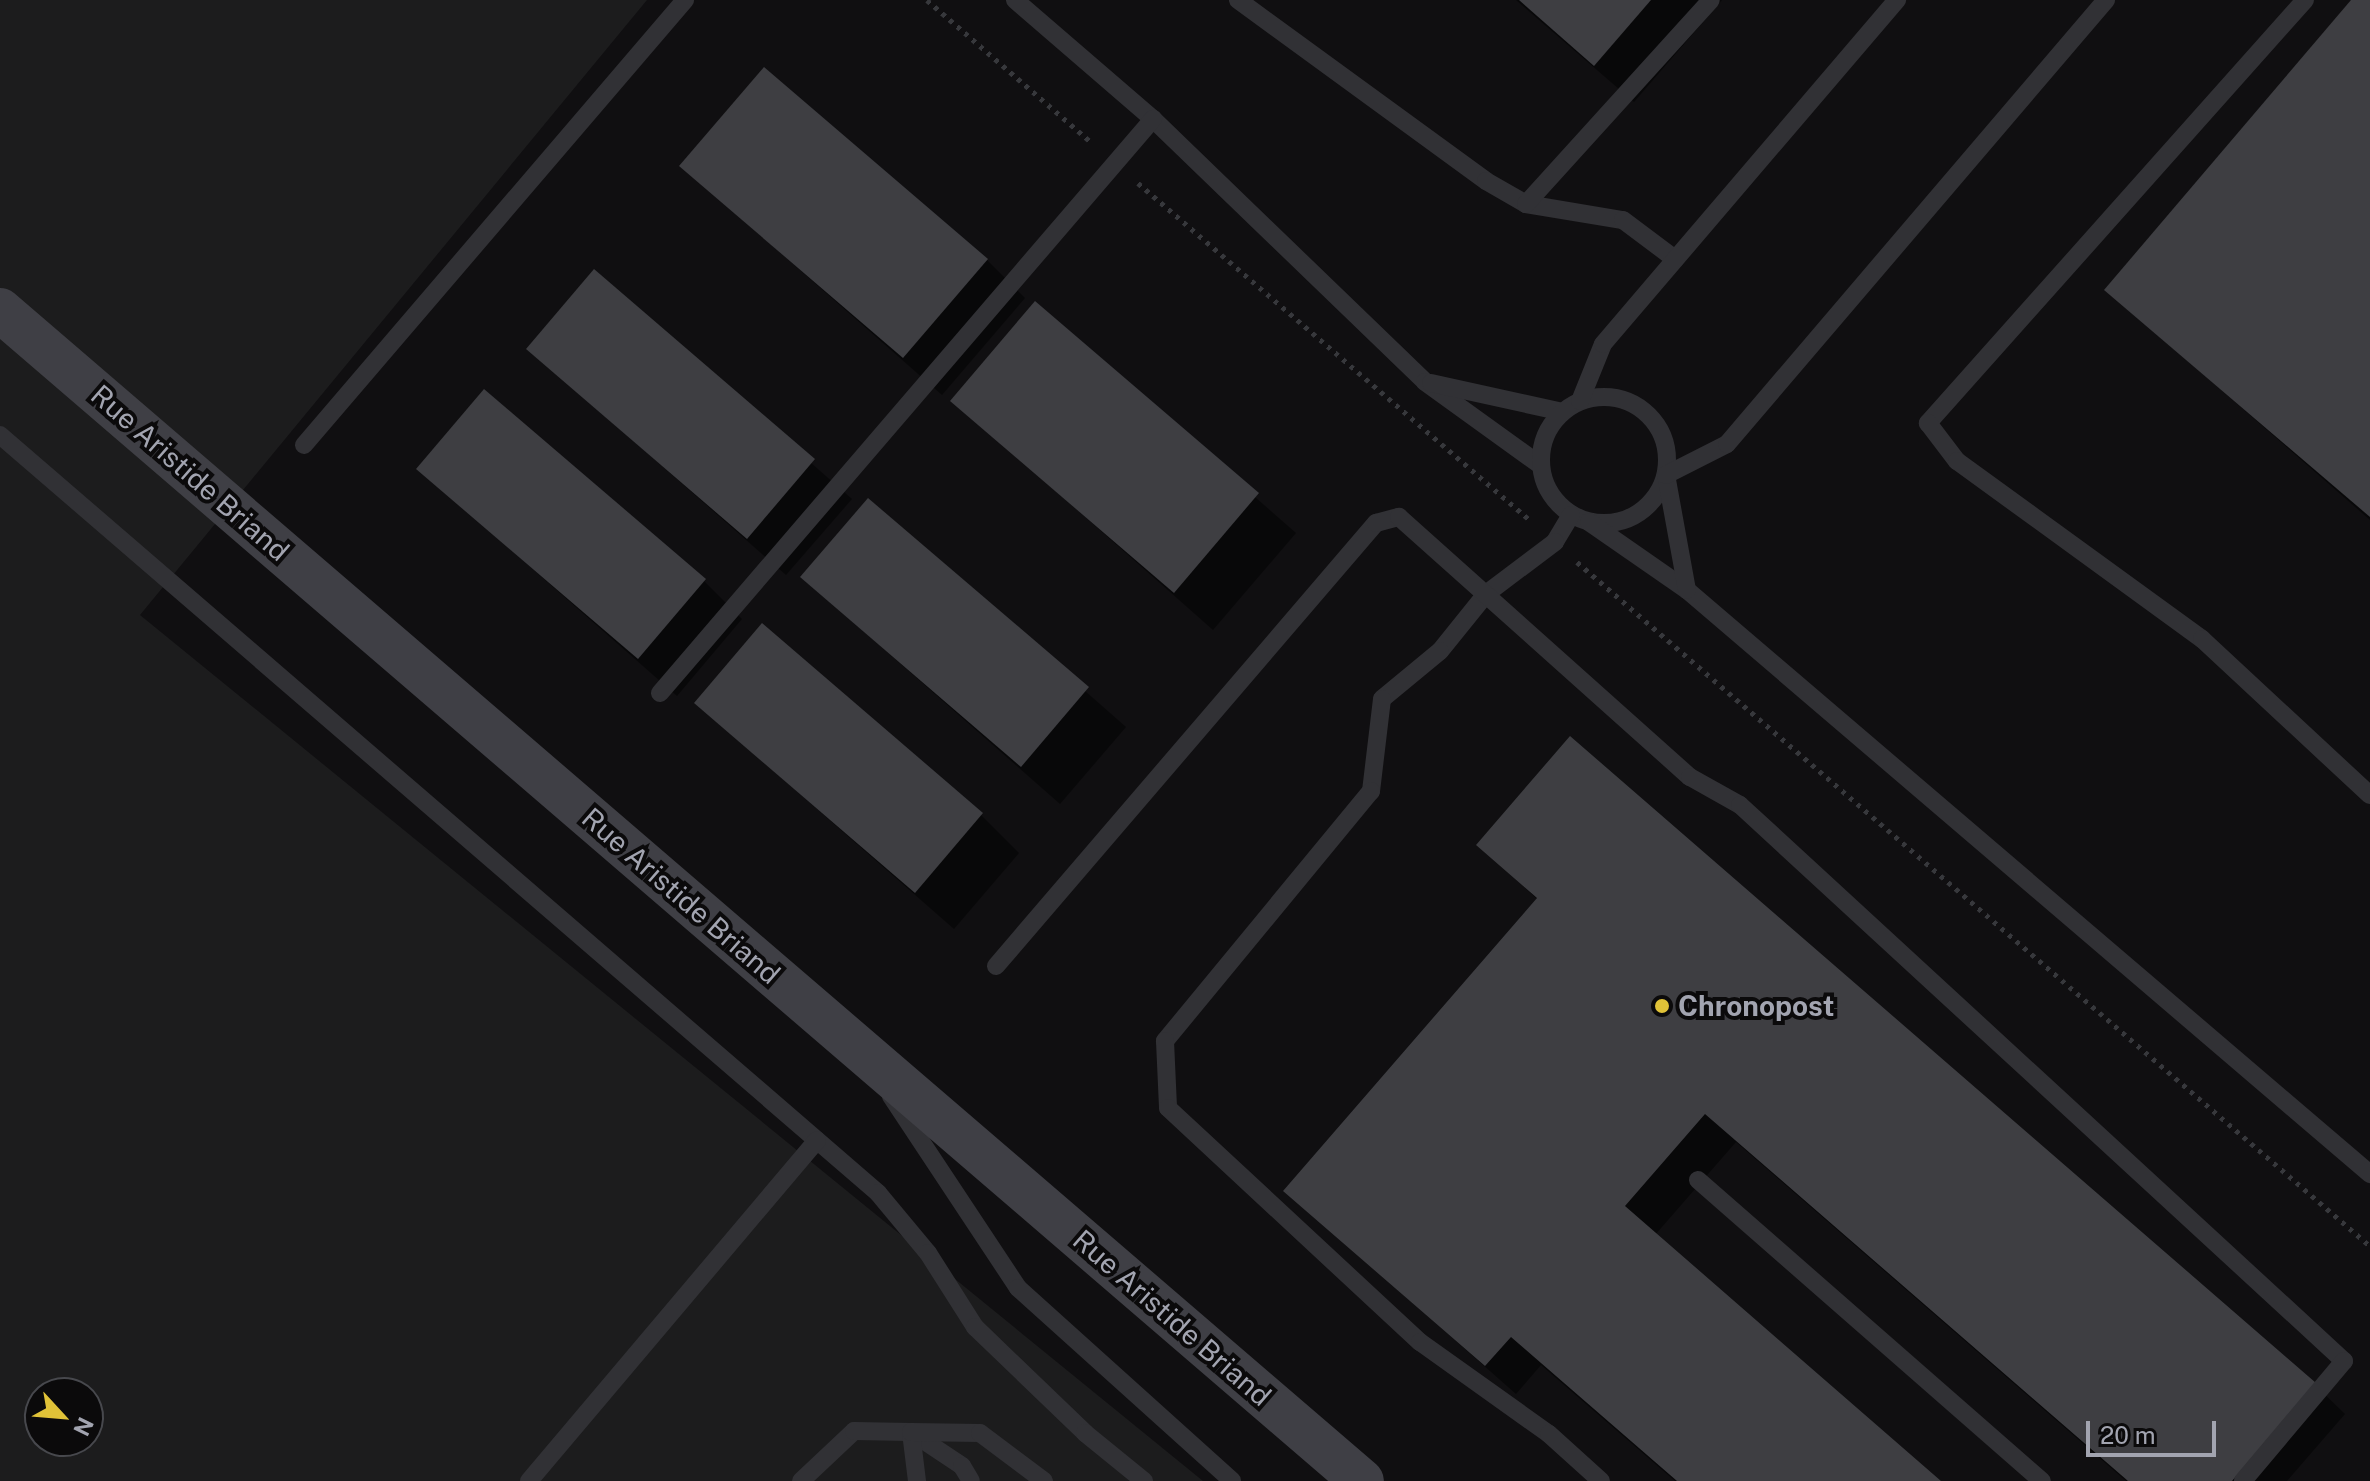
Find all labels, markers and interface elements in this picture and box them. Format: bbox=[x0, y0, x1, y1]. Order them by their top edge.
street label: Rue Aristide Briand bbox=[84, 378, 296, 568]
street label: Rue Aristide Briand bbox=[575, 801, 787, 991]
place label: Chronopost bbox=[1678, 989, 1834, 1023]
marker: Chronopost bbox=[1653, 997, 1671, 1015]
street label: Rue Aristide Briand bbox=[1066, 1223, 1278, 1413]
north arrow bbox=[24, 1377, 104, 1457]
scale bar bbox=[2090, 1405, 2220, 1455]
text: N bbox=[68, 1413, 99, 1440]
text: 20 m bbox=[2100, 1421, 2156, 1449]

